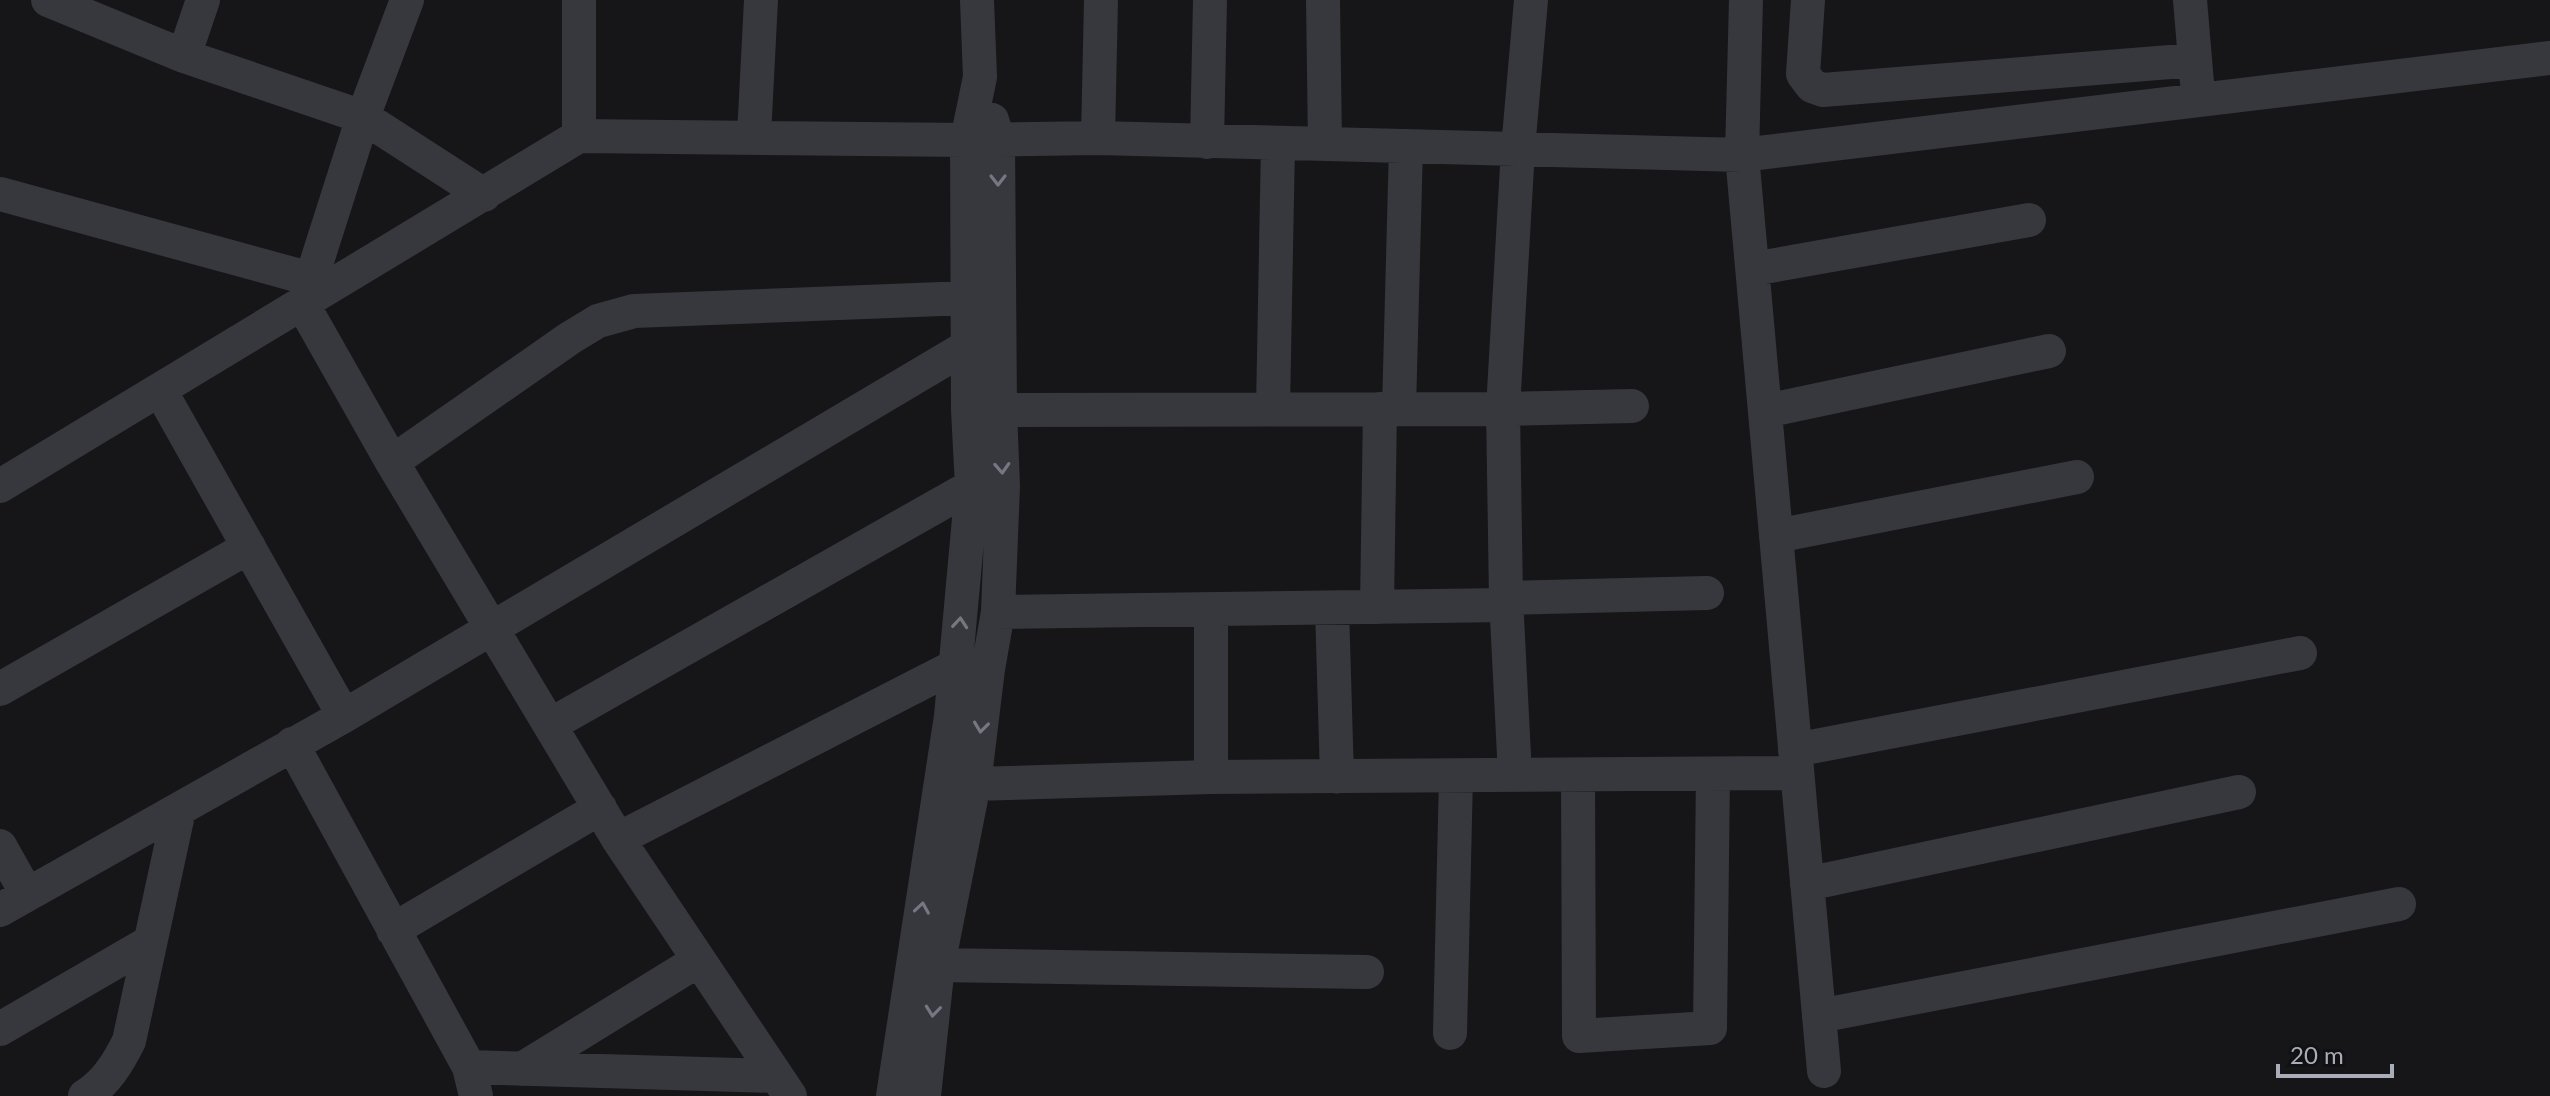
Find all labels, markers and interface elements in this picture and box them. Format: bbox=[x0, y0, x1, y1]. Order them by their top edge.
one-way arrow bbox=[989, 174, 1007, 187]
one-way arrow bbox=[994, 462, 1011, 475]
one-way arrow bbox=[952, 616, 969, 629]
one-way arrow bbox=[973, 721, 990, 734]
one-way arrow bbox=[913, 901, 930, 915]
one-way arrow bbox=[925, 1005, 942, 1018]
scale bar bbox=[2278, 1028, 2392, 1078]
text: 20 m bbox=[2290, 1040, 2344, 1069]

